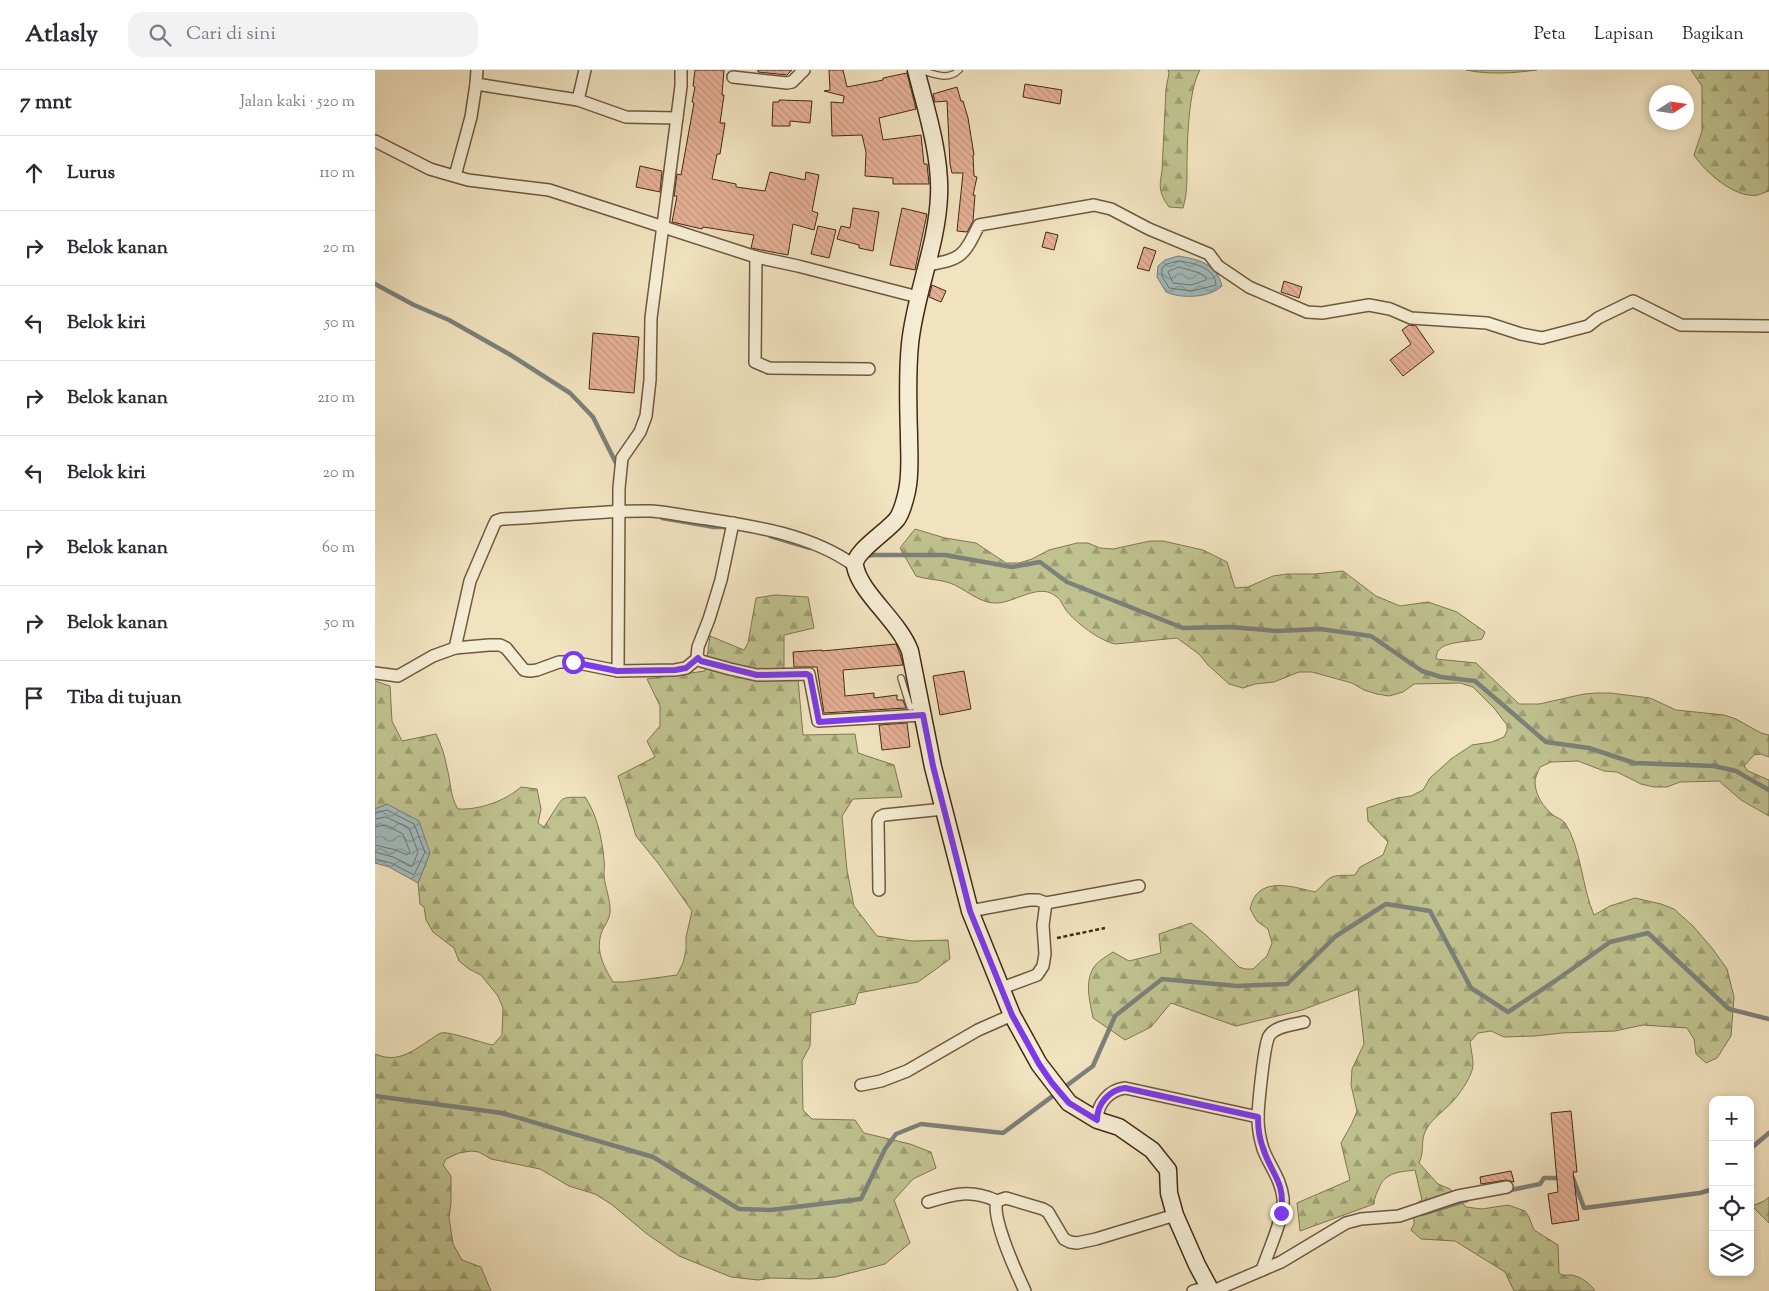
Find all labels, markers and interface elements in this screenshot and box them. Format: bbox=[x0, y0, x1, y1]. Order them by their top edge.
search box bbox=[128, 12, 478, 57]
text: Atlasly bbox=[25, 18, 98, 52]
icon: search bbox=[146, 21, 174, 49]
text: Cari di sini bbox=[186, 21, 276, 48]
text: Peta bbox=[1534, 22, 1566, 48]
text: Lapisan bbox=[1594, 22, 1654, 48]
text: Bagikan bbox=[1682, 22, 1744, 48]
north arrow bbox=[1649, 85, 1694, 130]
text: 7 mnt bbox=[20, 88, 72, 118]
text: Jalan kaki · 520 m bbox=[240, 91, 355, 114]
icon: ahead bbox=[20, 159, 48, 187]
text: Lurus bbox=[67, 160, 115, 187]
text: 110 m bbox=[319, 162, 355, 185]
icon: right bbox=[20, 234, 48, 262]
text: Belok kanan bbox=[67, 235, 168, 262]
text: 20 m bbox=[322, 237, 355, 260]
icon: left bbox=[20, 309, 48, 337]
text: Belok kiri bbox=[67, 310, 146, 337]
text: 50 m bbox=[324, 312, 355, 335]
icon: right bbox=[20, 384, 48, 412]
text: Belok kanan bbox=[67, 385, 168, 412]
text: 210 m bbox=[317, 387, 355, 410]
icon: left bbox=[20, 459, 48, 487]
text: Belok kiri bbox=[67, 460, 146, 487]
text: 20 m bbox=[322, 462, 355, 485]
icon: right bbox=[20, 534, 48, 562]
text: Belok kanan bbox=[67, 535, 168, 562]
text: 60 m bbox=[322, 537, 355, 560]
icon: right bbox=[20, 609, 48, 637]
text: Belok kanan bbox=[67, 610, 168, 637]
text: 50 m bbox=[324, 612, 355, 635]
route start bbox=[562, 651, 585, 674]
icon: arrive bbox=[20, 684, 48, 712]
text: Tiba di tujuan bbox=[67, 685, 182, 712]
map controls bbox=[1709, 1096, 1754, 1276]
button: + bbox=[1709, 1096, 1754, 1141]
button: − bbox=[1709, 1141, 1754, 1186]
button: locate bbox=[1709, 1186, 1754, 1231]
route end bbox=[1270, 1202, 1293, 1225]
button: layers bbox=[1709, 1231, 1754, 1276]

